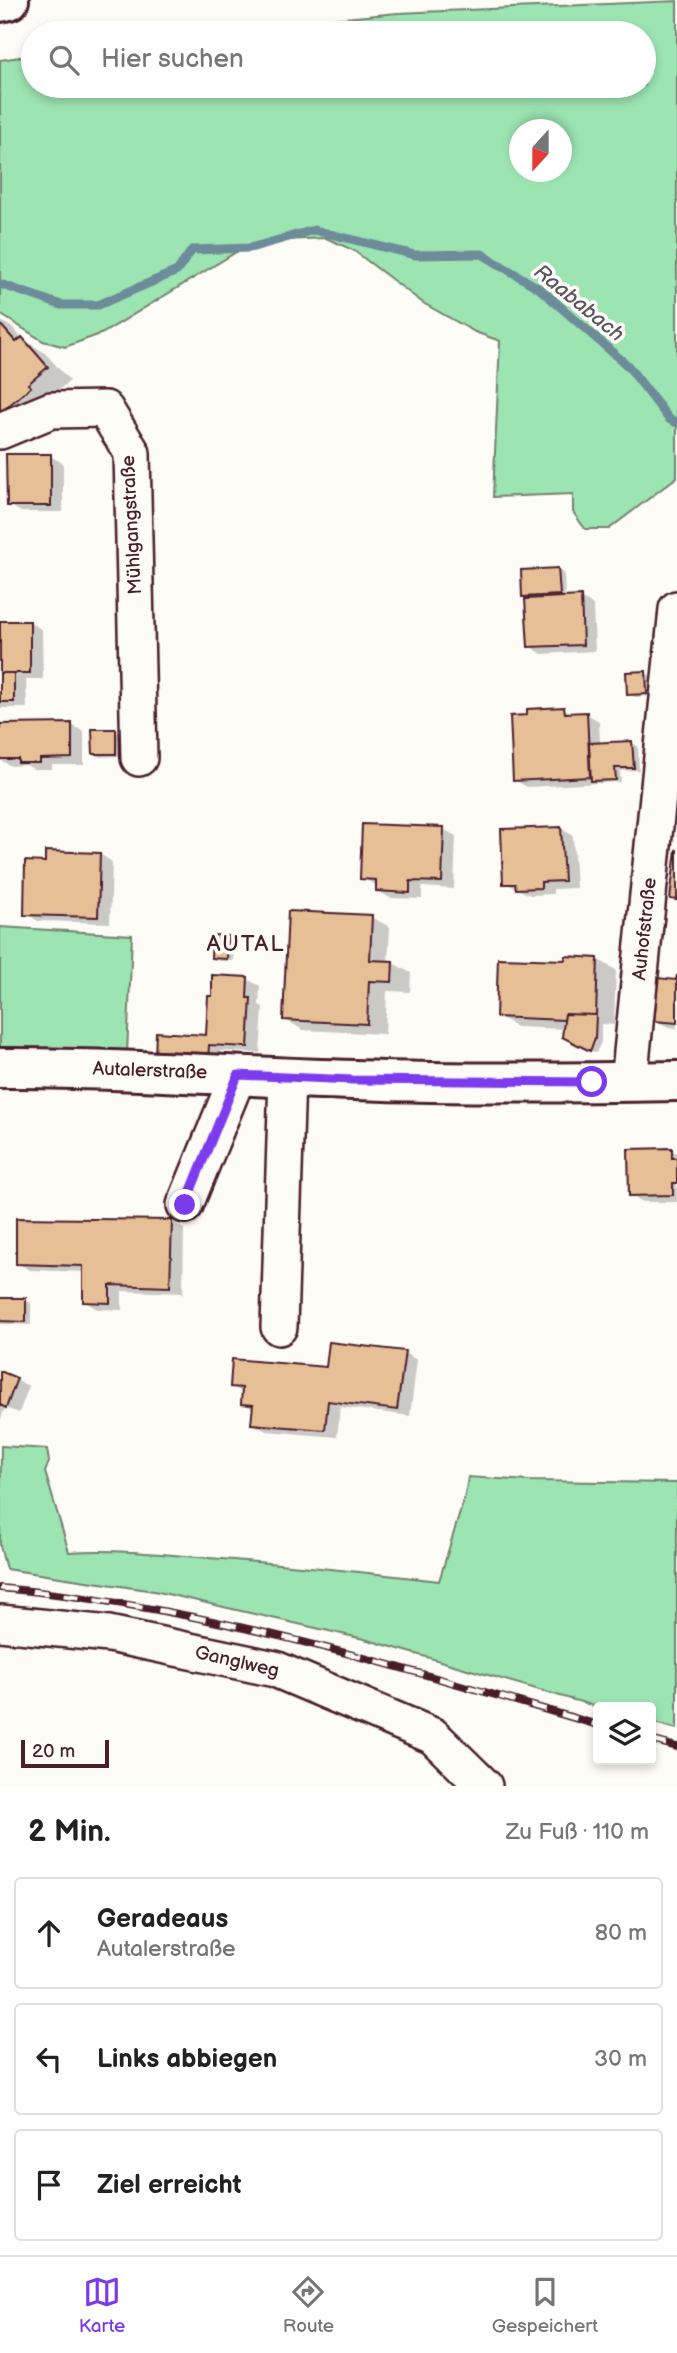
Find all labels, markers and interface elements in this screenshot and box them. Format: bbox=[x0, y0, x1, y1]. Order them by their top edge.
search box bbox=[21, 21, 656, 98]
icon: search bbox=[45, 41, 83, 79]
text: Hier suchen bbox=[101, 44, 244, 75]
north arrow bbox=[509, 119, 572, 182]
water label: Raababach bbox=[529, 259, 629, 347]
street label: Mühlgangstraße bbox=[117, 455, 147, 595]
street label: Auhofstraße bbox=[628, 877, 662, 981]
district label: AUTAL bbox=[206, 930, 286, 958]
street label: Autalerstraße bbox=[92, 1058, 208, 1084]
route start bbox=[576, 1066, 607, 1097]
route end bbox=[169, 1189, 200, 1220]
street label: Ganglweg bbox=[193, 1641, 281, 1683]
map controls bbox=[593, 1702, 656, 1765]
button: layers bbox=[593, 1702, 656, 1765]
scale bar bbox=[21, 1737, 108, 1769]
text: 20 m bbox=[32, 1740, 75, 1763]
text: 2 Min. bbox=[28, 1814, 111, 1850]
text: Zu Fuß · 110 m bbox=[506, 1818, 649, 1846]
text: Geradeaus bbox=[97, 1904, 228, 1935]
icon: ahead bbox=[30, 1914, 68, 1952]
text: 80 m bbox=[595, 1919, 647, 1947]
text: Autalerstraße bbox=[97, 1935, 236, 1963]
icon: left bbox=[30, 2040, 68, 2078]
text: Links abbiegen bbox=[97, 2044, 277, 2075]
text: 30 m bbox=[594, 2045, 647, 2073]
icon: arrive bbox=[30, 2166, 68, 2204]
text: Ziel erreicht bbox=[97, 2170, 241, 2201]
tab: Karte bbox=[79, 2273, 125, 2338]
tab: Route bbox=[283, 2273, 334, 2338]
tab: Gespeichert bbox=[492, 2273, 598, 2338]

